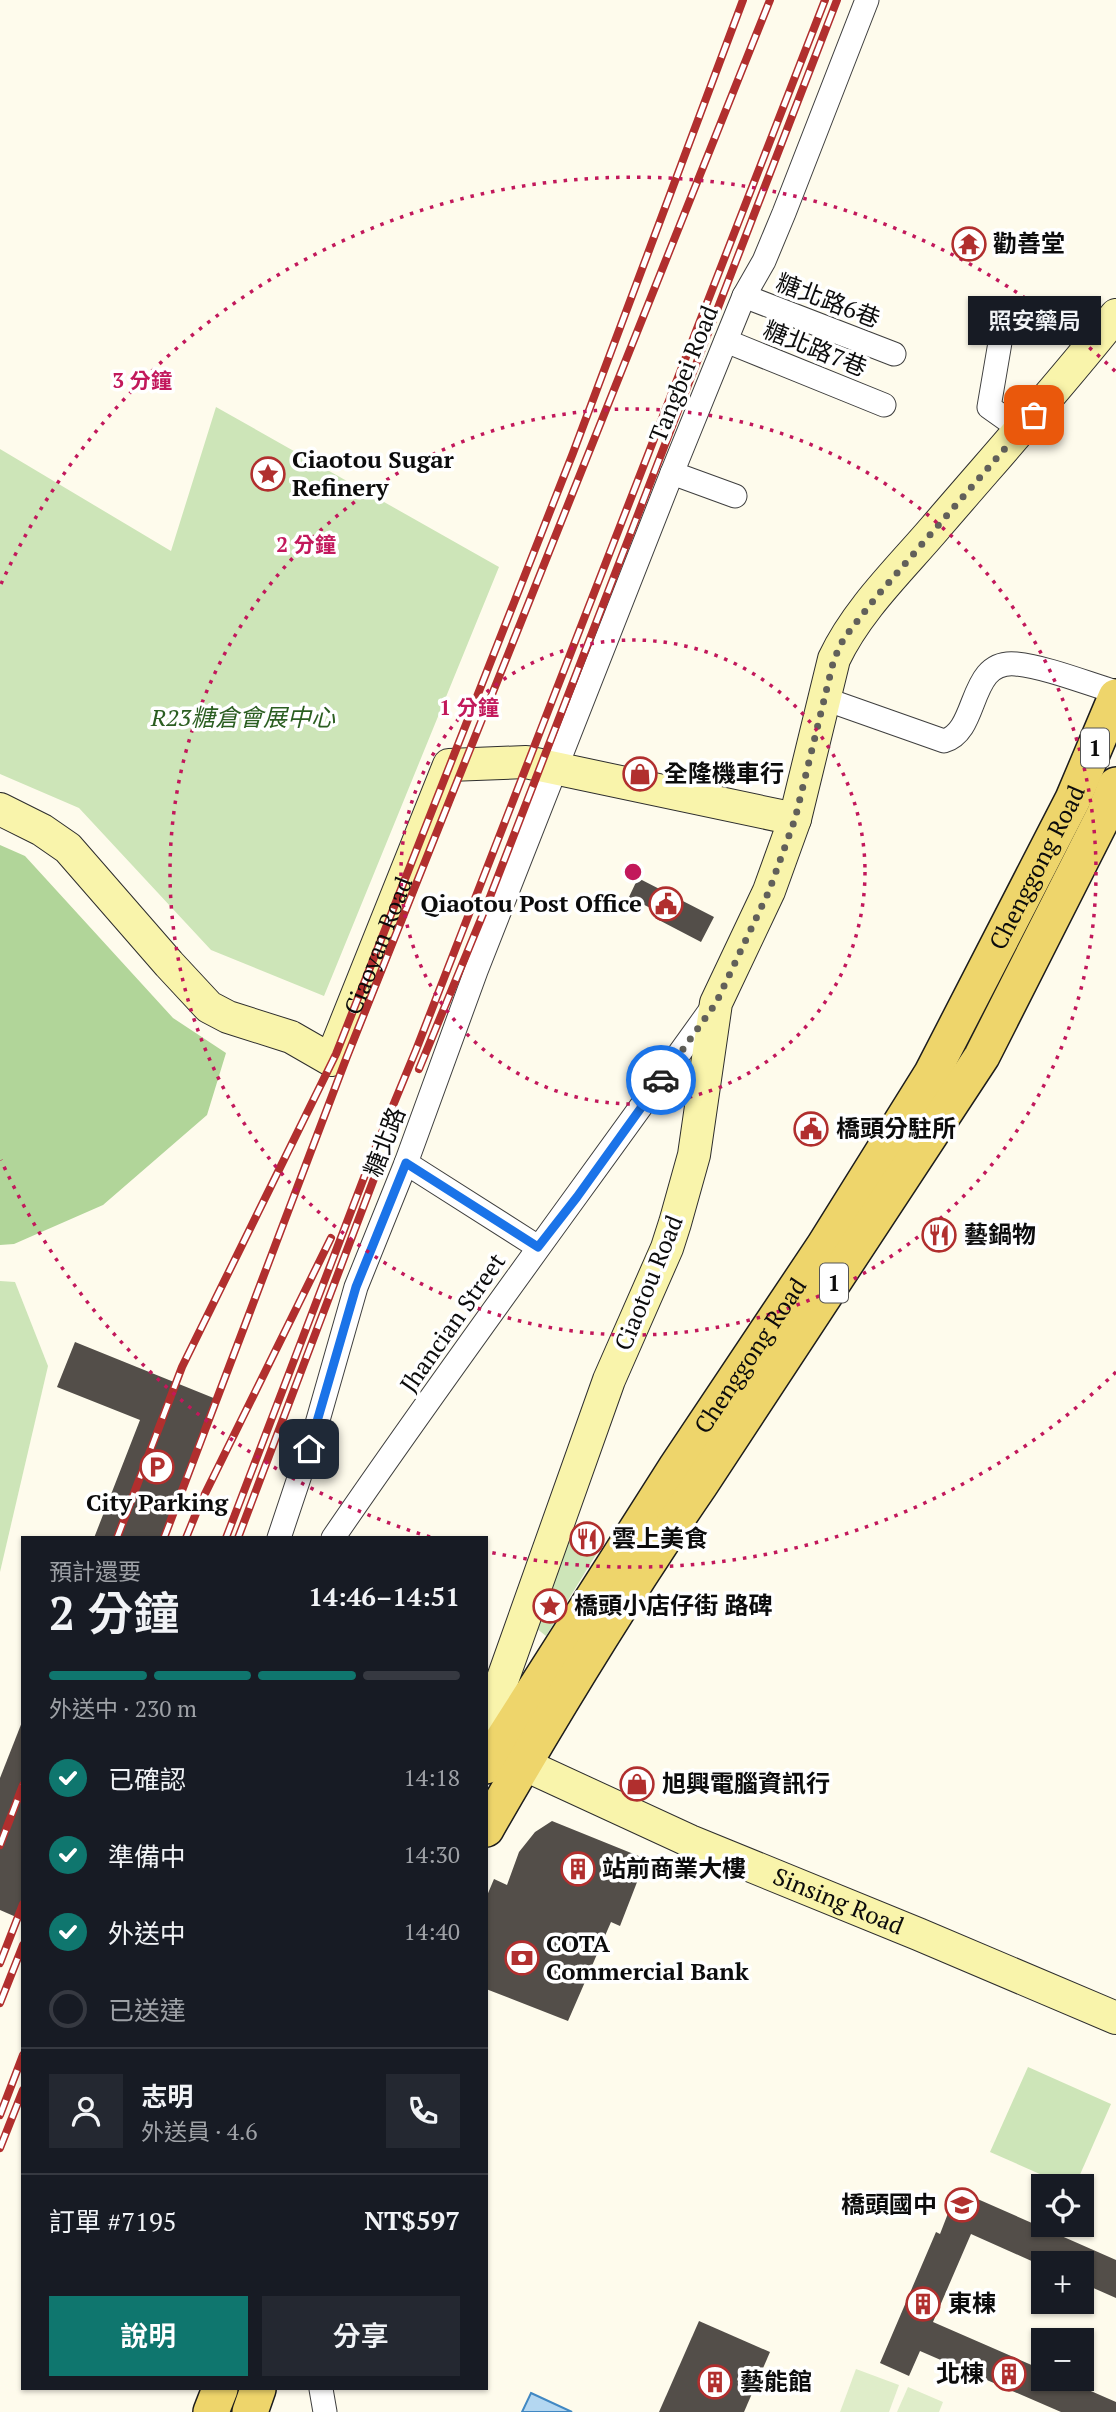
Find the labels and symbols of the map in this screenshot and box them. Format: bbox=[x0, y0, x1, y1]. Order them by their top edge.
temple icon: 勸善堂 bbox=[950, 225, 988, 263]
place label: 勸善堂 bbox=[993, 227, 1065, 259]
street label: 糖北路6巷 bbox=[772, 266, 885, 334]
callout: 照安藥局 bbox=[968, 296, 1100, 345]
street label: Tangbei Road bbox=[641, 300, 725, 447]
street label: 糖北路7巷 bbox=[759, 313, 872, 383]
text: 3 分鐘 bbox=[112, 366, 172, 394]
pin bbox=[1004, 385, 1064, 445]
place label: Ciaotou Sugar Refinery bbox=[292, 443, 455, 503]
place icon: Ciaotou Sugar Refinery bbox=[249, 455, 287, 493]
text: 2 分鐘 bbox=[276, 530, 336, 558]
text: 1 分鐘 bbox=[439, 693, 499, 721]
park label: R23糖倉會展中心 bbox=[150, 701, 336, 733]
road number: 1 bbox=[1081, 728, 1109, 768]
shop icon: 全隆機車行 bbox=[621, 755, 659, 793]
place label: 全隆機車行 bbox=[664, 757, 784, 789]
street label: Chenggong Road bbox=[981, 780, 1092, 955]
centre of rings bbox=[621, 860, 645, 884]
street label: Ciaoyan Road bbox=[336, 872, 419, 1019]
public building icon: Qiaotou Post Office bbox=[647, 885, 685, 923]
place label: Qiaotou Post Office bbox=[420, 887, 642, 919]
courier bbox=[626, 1045, 696, 1115]
street label: 糖北路 bbox=[356, 1102, 412, 1181]
public building icon: 橋頭分駐所 bbox=[792, 1110, 830, 1148]
place label: 橋頭分駐所 bbox=[836, 1112, 956, 1144]
street label: Ciaotou Road bbox=[606, 1210, 690, 1355]
restaurant icon: 藝鍋物 bbox=[920, 1216, 958, 1254]
place label: 藝鍋物 bbox=[964, 1218, 1036, 1250]
street label: Jhancian Street bbox=[392, 1246, 512, 1398]
road number: 1 bbox=[820, 1264, 848, 1302]
street label: Chenggong Road bbox=[686, 1271, 813, 1439]
pin bbox=[279, 1419, 339, 1479]
parking icon: City Parking bbox=[138, 1448, 176, 1486]
place label: City Parking bbox=[86, 1486, 228, 1518]
restaurant icon: 雲上美食 bbox=[568, 1520, 606, 1558]
place label: 雲上美食 bbox=[612, 1522, 708, 1554]
place icon: 橋頭小店仔街 路碑 bbox=[531, 1587, 569, 1625]
place label: 橋頭小店仔街 路碑 bbox=[574, 1589, 772, 1621]
shop icon: 旭興電腦資訊行 bbox=[618, 1765, 656, 1803]
place label: 旭興電腦資訊行 bbox=[662, 1767, 830, 1799]
building icon: 站前商業大樓 bbox=[559, 1850, 597, 1888]
place label: 站前商業大樓 bbox=[602, 1852, 746, 1884]
street label: Sinsing Road bbox=[769, 1860, 909, 1942]
place label: COTA Commercial Bank bbox=[546, 1927, 749, 1987]
bank icon: COTA Commercial Bank bbox=[503, 1939, 541, 1977]
school or university icon: 橋頭國中 bbox=[943, 2186, 981, 2224]
place label: 橋頭國中 bbox=[841, 2188, 937, 2220]
building icon: 東棟 bbox=[904, 2285, 942, 2323]
place label: 東棟 bbox=[948, 2287, 996, 2319]
building icon: 北棟 bbox=[990, 2355, 1028, 2393]
place label: 北棟 bbox=[936, 2357, 984, 2389]
building icon: 藝能館 bbox=[696, 2363, 734, 2401]
place label: 藝能館 bbox=[740, 2365, 812, 2397]

